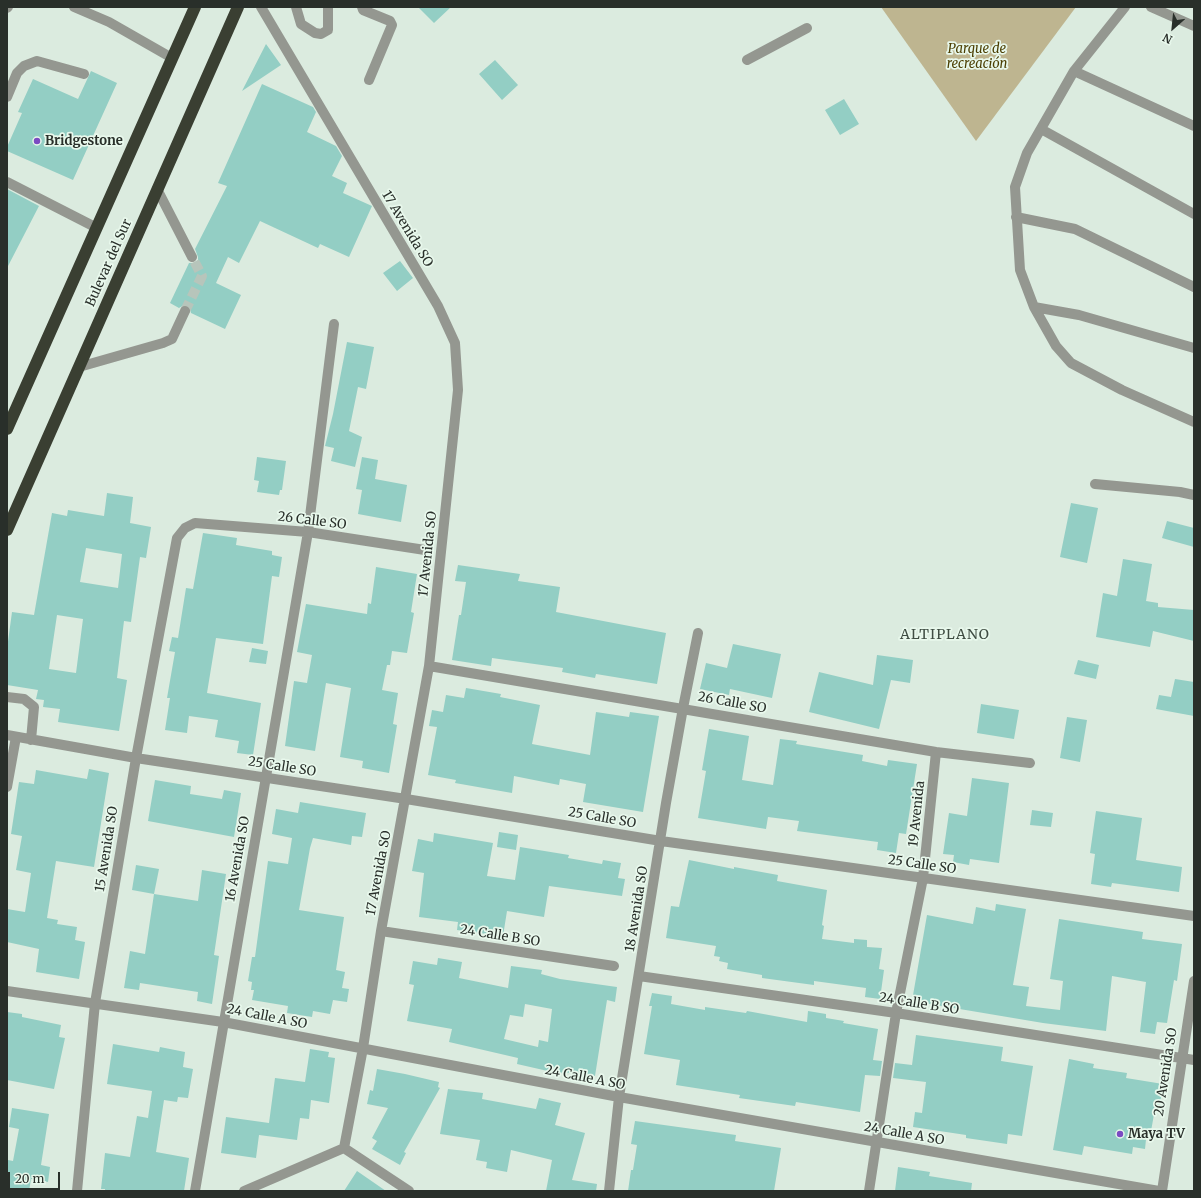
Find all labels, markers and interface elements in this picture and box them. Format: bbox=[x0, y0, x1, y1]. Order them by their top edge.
north arrow bbox=[1153, 8, 1193, 48]
text: N bbox=[1161, 30, 1175, 47]
park label: Parque de recreación bbox=[947, 41, 1007, 72]
place label: Bridgestone bbox=[45, 133, 123, 149]
marker: Bridgestone bbox=[32, 136, 42, 146]
street label: 17 Avenida SO bbox=[378, 188, 436, 270]
street label: Bulevar del Sur bbox=[83, 217, 135, 309]
street label: 26 Calle SO bbox=[277, 509, 347, 533]
street label: 17 Avenida SO bbox=[416, 510, 440, 598]
district label: ALTIPLANO bbox=[900, 627, 990, 643]
street label: 26 Calle SO bbox=[697, 689, 767, 717]
street label: 25 Calle SO bbox=[247, 754, 317, 780]
street label: 19 Avenida bbox=[906, 780, 928, 848]
street label: 25 Calle SO bbox=[567, 804, 637, 832]
street label: 15 Avenida SO bbox=[93, 805, 121, 893]
street label: 16 Avenida SO bbox=[223, 815, 253, 903]
street label: 17 Avenida SO bbox=[363, 829, 395, 917]
street label: 25 Calle SO bbox=[887, 852, 957, 878]
street label: 18 Avenida SO bbox=[623, 865, 651, 953]
street label: 24 Calle B SO bbox=[459, 922, 541, 950]
street label: 24 Calle B SO bbox=[878, 990, 960, 1018]
street label: 24 Calle A SO bbox=[226, 1002, 308, 1032]
street label: 20 Avenida SO bbox=[1151, 1027, 1181, 1117]
street label: 24 Calle A SO bbox=[544, 1063, 626, 1093]
street label: 24 Calle A SO bbox=[863, 1119, 945, 1149]
place label: Maya TV bbox=[1128, 1126, 1185, 1142]
marker: Maya TV bbox=[1115, 1129, 1125, 1139]
scale bar bbox=[10, 1164, 62, 1190]
text: 20 m bbox=[15, 1171, 44, 1186]

